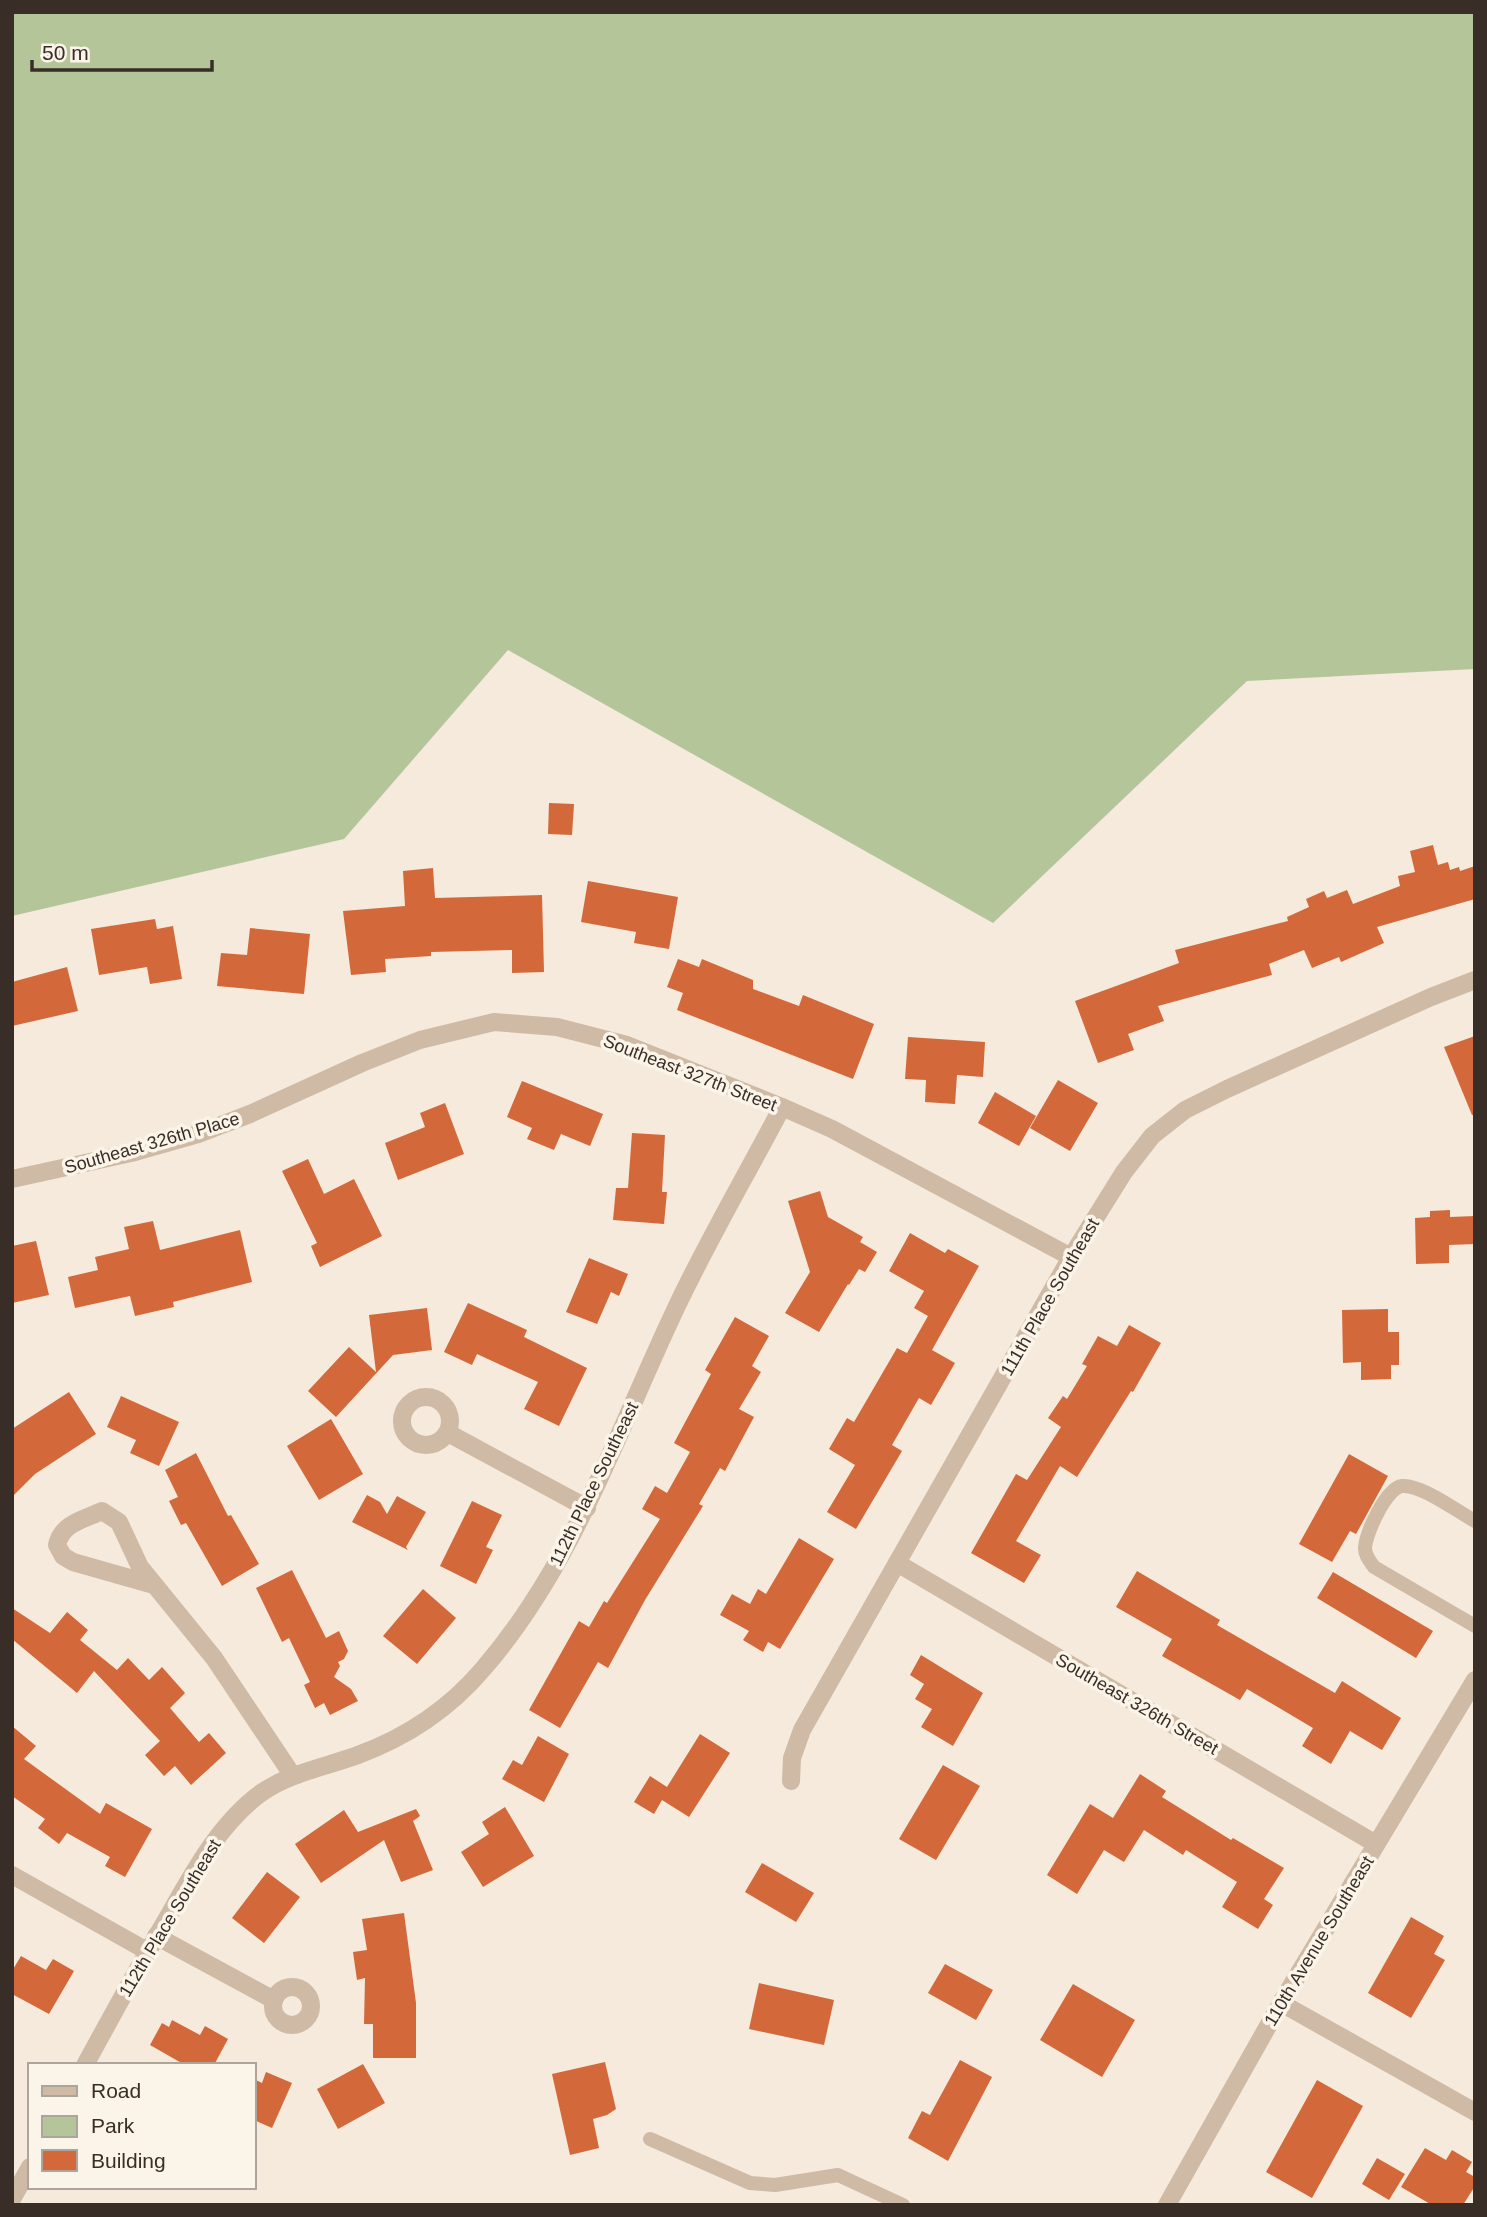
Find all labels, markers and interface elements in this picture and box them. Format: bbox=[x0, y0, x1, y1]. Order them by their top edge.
scale bar bbox=[32, 28, 212, 72]
text: 50 m bbox=[42, 41, 89, 64]
street label: Southeast 327th Street bbox=[600, 1031, 780, 1115]
street label: Southeast 326th Place bbox=[62, 1108, 242, 1178]
street label: 111th Place Southeast bbox=[997, 1215, 1103, 1379]
street label: 112th Place Southeast bbox=[546, 1399, 642, 1569]
street label: Southeast 326th Street bbox=[1052, 1649, 1222, 1759]
street label: 112th Place Southeast bbox=[115, 1836, 225, 2000]
street label: 110th Avenue Southeast bbox=[1260, 1852, 1378, 2030]
legend bbox=[28, 2063, 256, 2189]
text: Road bbox=[91, 2079, 141, 2102]
text: Park bbox=[91, 2114, 135, 2137]
text: Building bbox=[91, 2149, 166, 2172]

